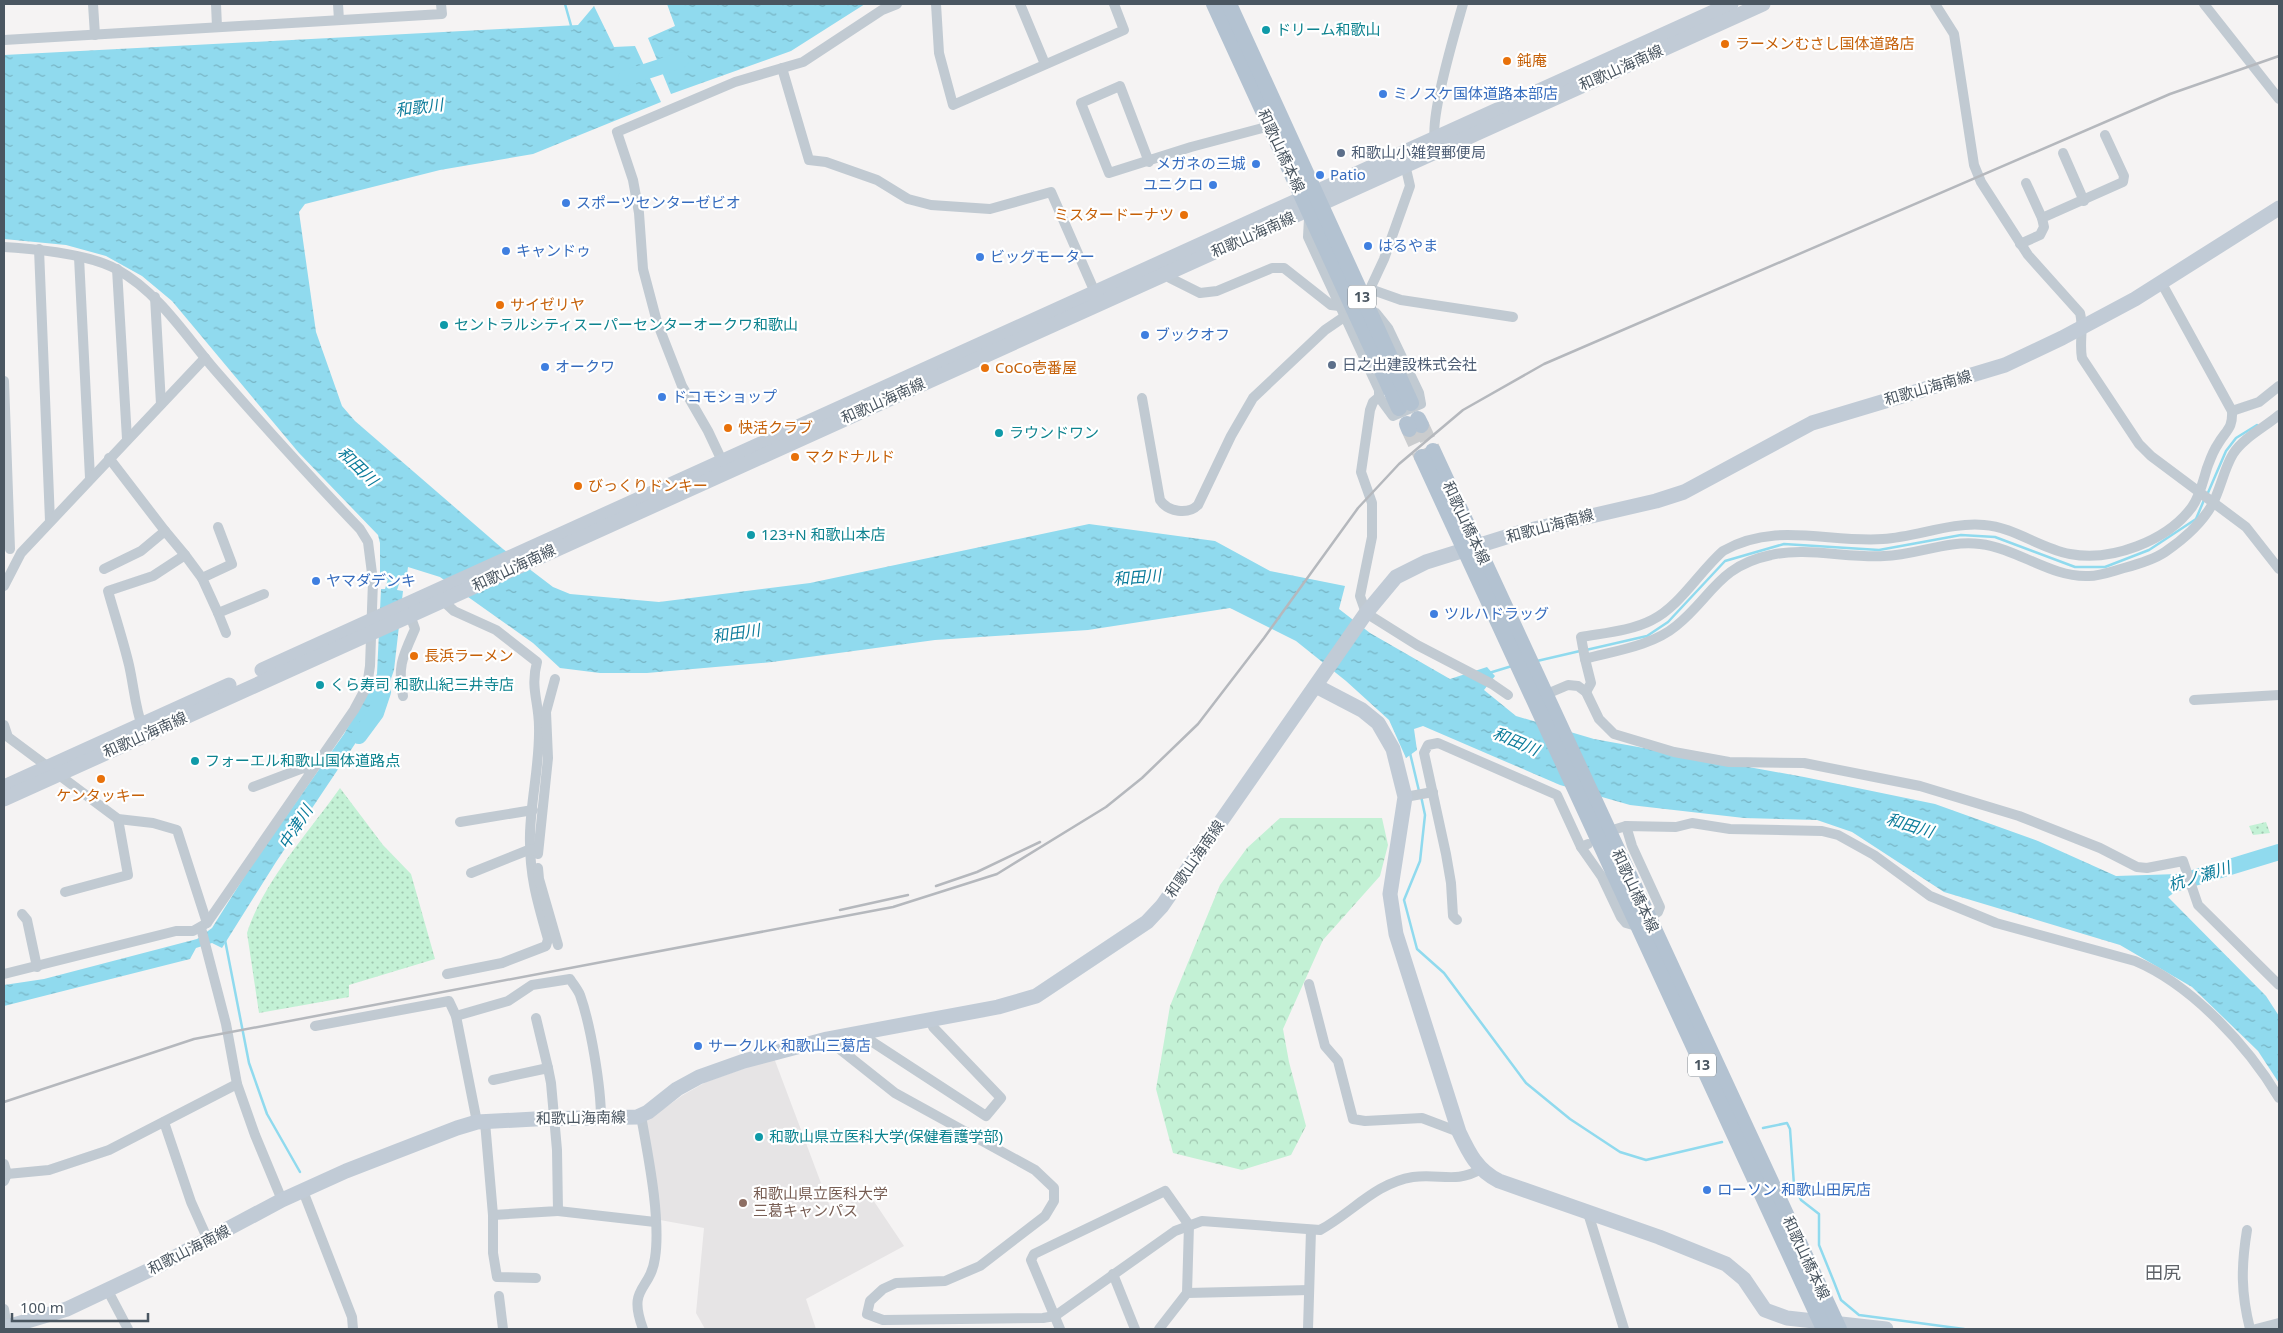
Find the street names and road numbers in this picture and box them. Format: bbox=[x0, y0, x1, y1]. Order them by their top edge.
street label: 和歌山海南線 bbox=[1575, 40, 1666, 95]
street label: 和歌山橋本線 bbox=[1254, 106, 1310, 196]
street label: 和歌山海南線 bbox=[1207, 207, 1298, 262]
road number: 13 bbox=[1348, 286, 1376, 308]
street label: 和歌山海南線 bbox=[1882, 365, 1974, 409]
street label: 和歌山海南線 bbox=[837, 373, 928, 428]
street label: 和歌山橋本線 bbox=[1439, 478, 1495, 568]
street label: 和歌山海南線 bbox=[1504, 504, 1596, 546]
street label: 和歌山海南線 bbox=[469, 539, 559, 595]
street label: 和歌山海南線 bbox=[99, 707, 190, 762]
street label: 和歌山海南線 bbox=[1160, 816, 1228, 901]
street label: 和歌山橋本線 bbox=[1608, 846, 1664, 936]
road number: 13 bbox=[1688, 1054, 1716, 1076]
street label: 和歌山海南線 bbox=[536, 1106, 626, 1128]
street label: 和歌山橋本線 bbox=[1779, 1213, 1835, 1303]
street label: 和歌山海南線 bbox=[144, 1220, 233, 1278]

